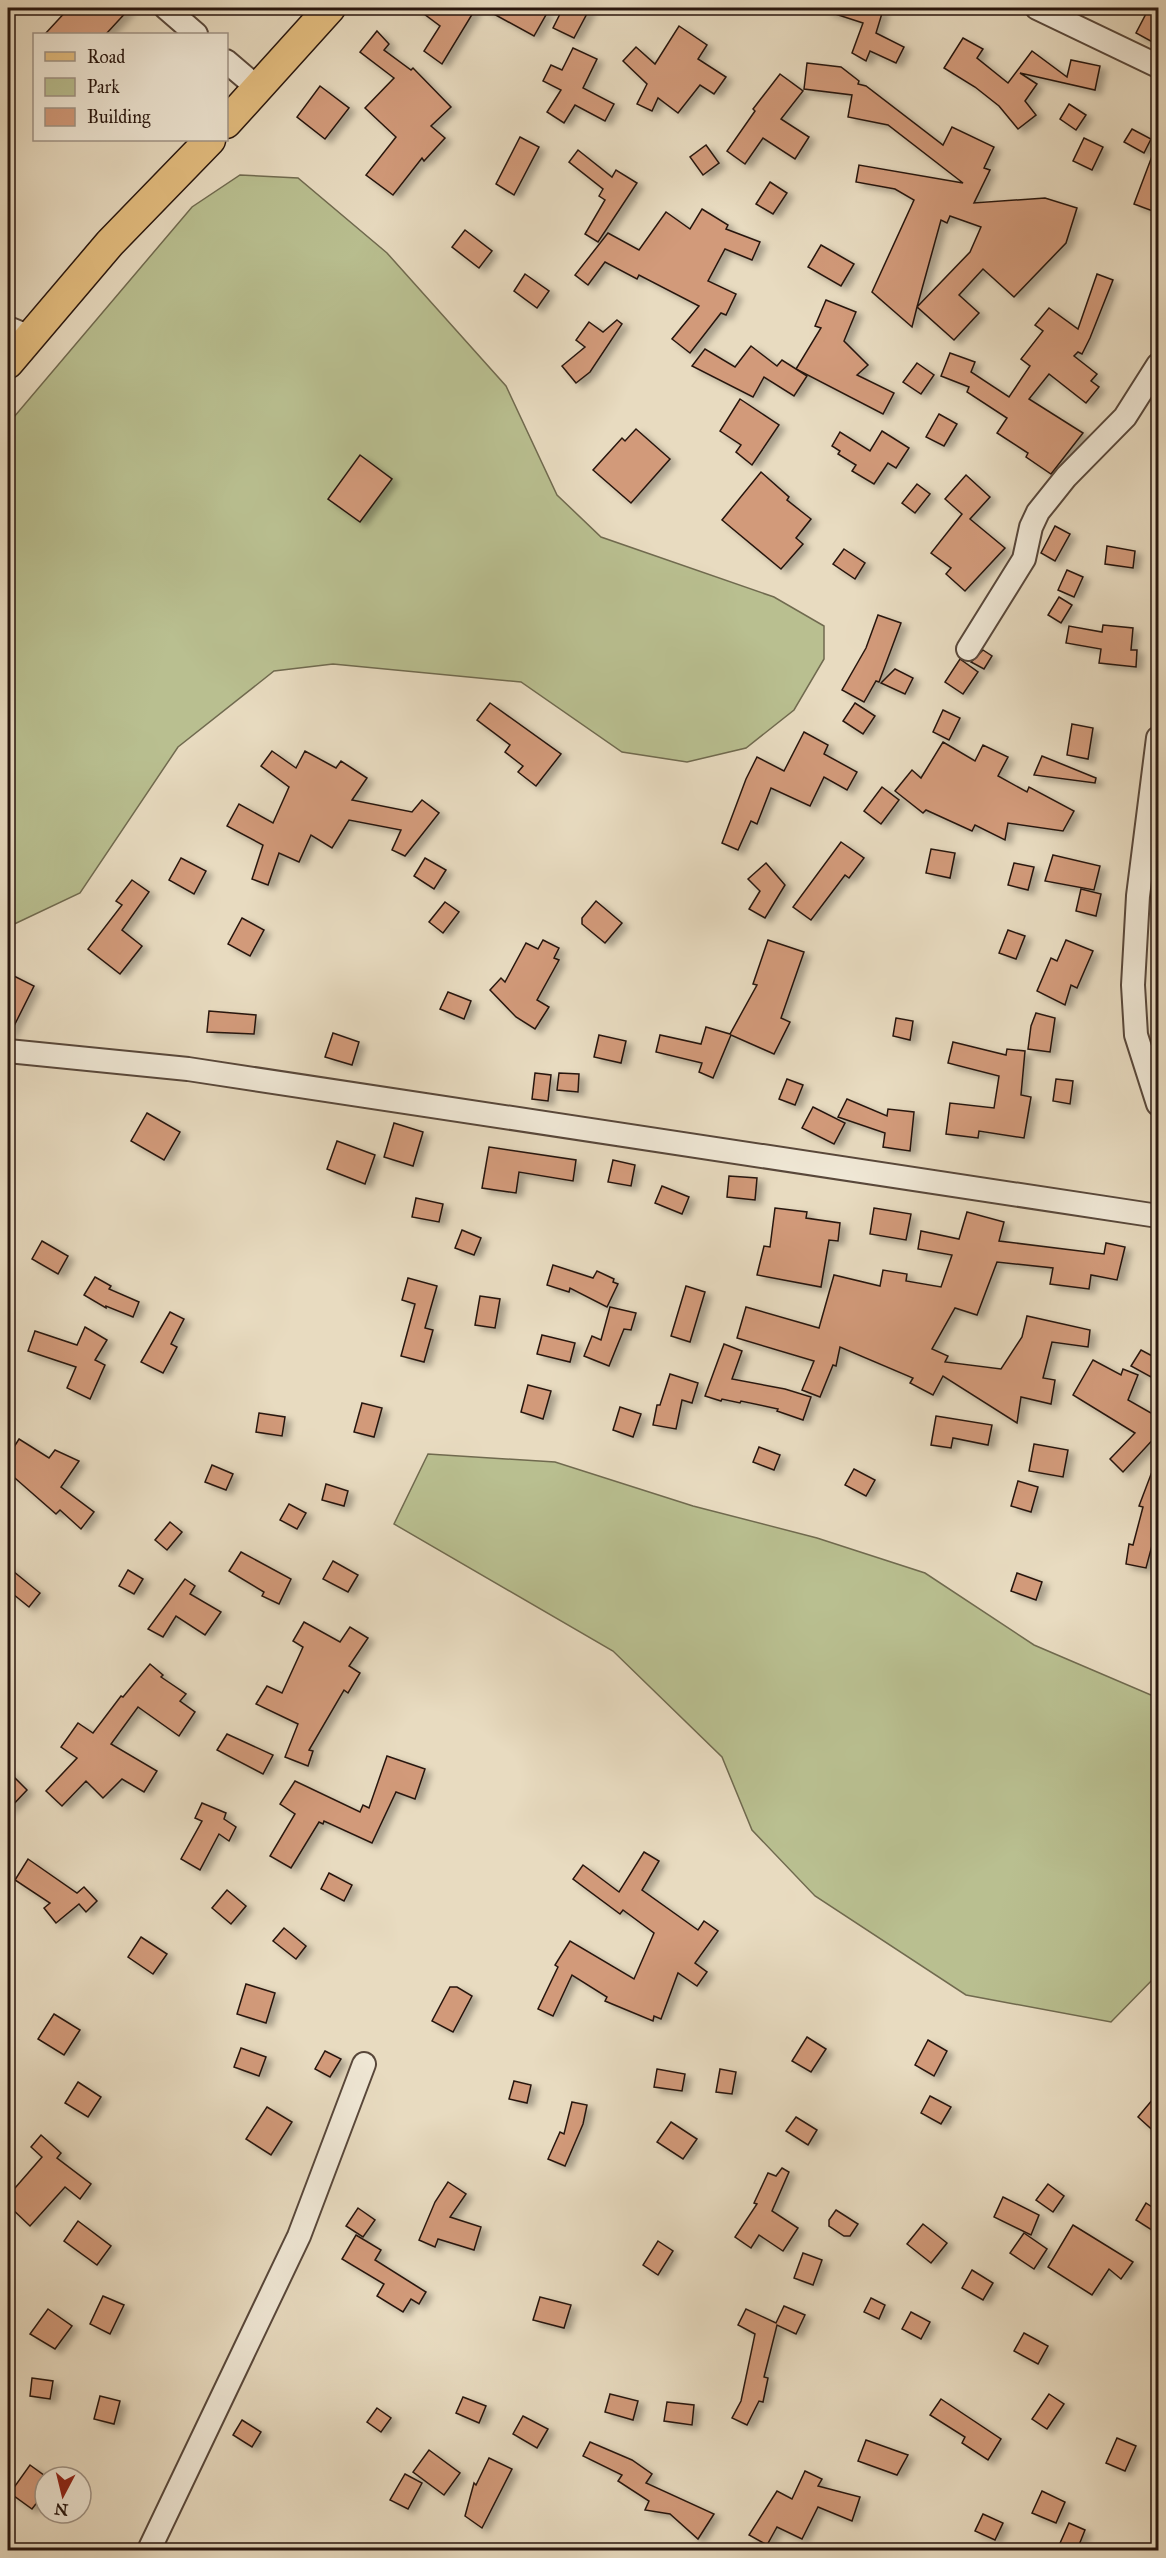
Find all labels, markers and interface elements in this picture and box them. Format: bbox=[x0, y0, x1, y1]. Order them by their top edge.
legend bbox=[33, 33, 228, 141]
text: Road bbox=[87, 46, 125, 68]
text: Park bbox=[87, 76, 120, 98]
text: Building bbox=[87, 106, 151, 129]
north arrow bbox=[33, 2465, 93, 2525]
text: N bbox=[53, 2499, 69, 2520]

